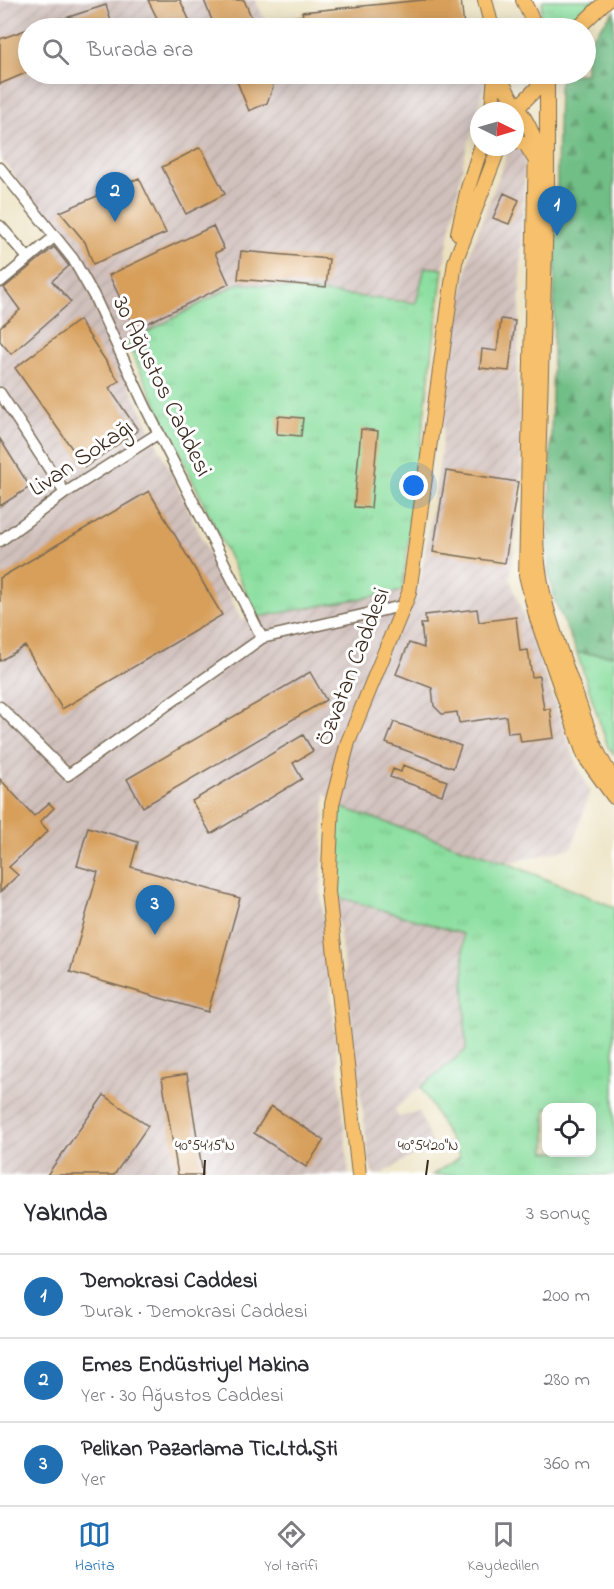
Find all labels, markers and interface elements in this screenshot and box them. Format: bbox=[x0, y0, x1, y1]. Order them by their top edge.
search box bbox=[18, 18, 596, 84]
icon: search bbox=[39, 35, 72, 68]
text: Burada ara bbox=[87, 35, 193, 67]
north arrow bbox=[470, 102, 524, 156]
pin: 2 bbox=[96, 172, 134, 222]
pin: 1 bbox=[538, 186, 576, 236]
street label: 30 Ağustos Caddesi bbox=[102, 291, 220, 483]
street label: Livan Sokağı bbox=[23, 411, 141, 507]
your location bbox=[399, 471, 428, 500]
street label: Özvatan Caddesi bbox=[308, 583, 400, 751]
pin: 3 bbox=[136, 886, 174, 935]
map controls bbox=[542, 1103, 596, 1157]
button: locate bbox=[542, 1103, 596, 1157]
text: 40°54'15"N bbox=[175, 1135, 235, 1157]
text: 40°54'20"N bbox=[398, 1135, 458, 1157]
text: Yakında bbox=[24, 1195, 108, 1233]
text: 3 sonuç bbox=[526, 1200, 590, 1229]
text: Demokrasi Caddesi bbox=[81, 1266, 258, 1298]
text: 1 bbox=[40, 1282, 47, 1311]
text: 200 m bbox=[542, 1282, 590, 1311]
text: Durak · Demokrasi Caddesi bbox=[81, 1298, 308, 1327]
text: Emes Endüstriyel Makina bbox=[81, 1350, 309, 1382]
text: 2 bbox=[39, 1366, 48, 1395]
text: 280 m bbox=[543, 1366, 590, 1395]
text: Yer · 30 Ağustos Caddesi bbox=[81, 1382, 284, 1411]
text: Pelikan Pazarlama Tic.Ltd.Şti bbox=[81, 1434, 338, 1466]
text: 3 bbox=[39, 1450, 48, 1479]
text: 360 m bbox=[544, 1450, 590, 1479]
text: Yer bbox=[81, 1466, 105, 1495]
tab: Harita bbox=[75, 1518, 115, 1578]
tab: Yol tarifi bbox=[264, 1518, 318, 1578]
tab: Kaydedilen bbox=[468, 1518, 539, 1578]

